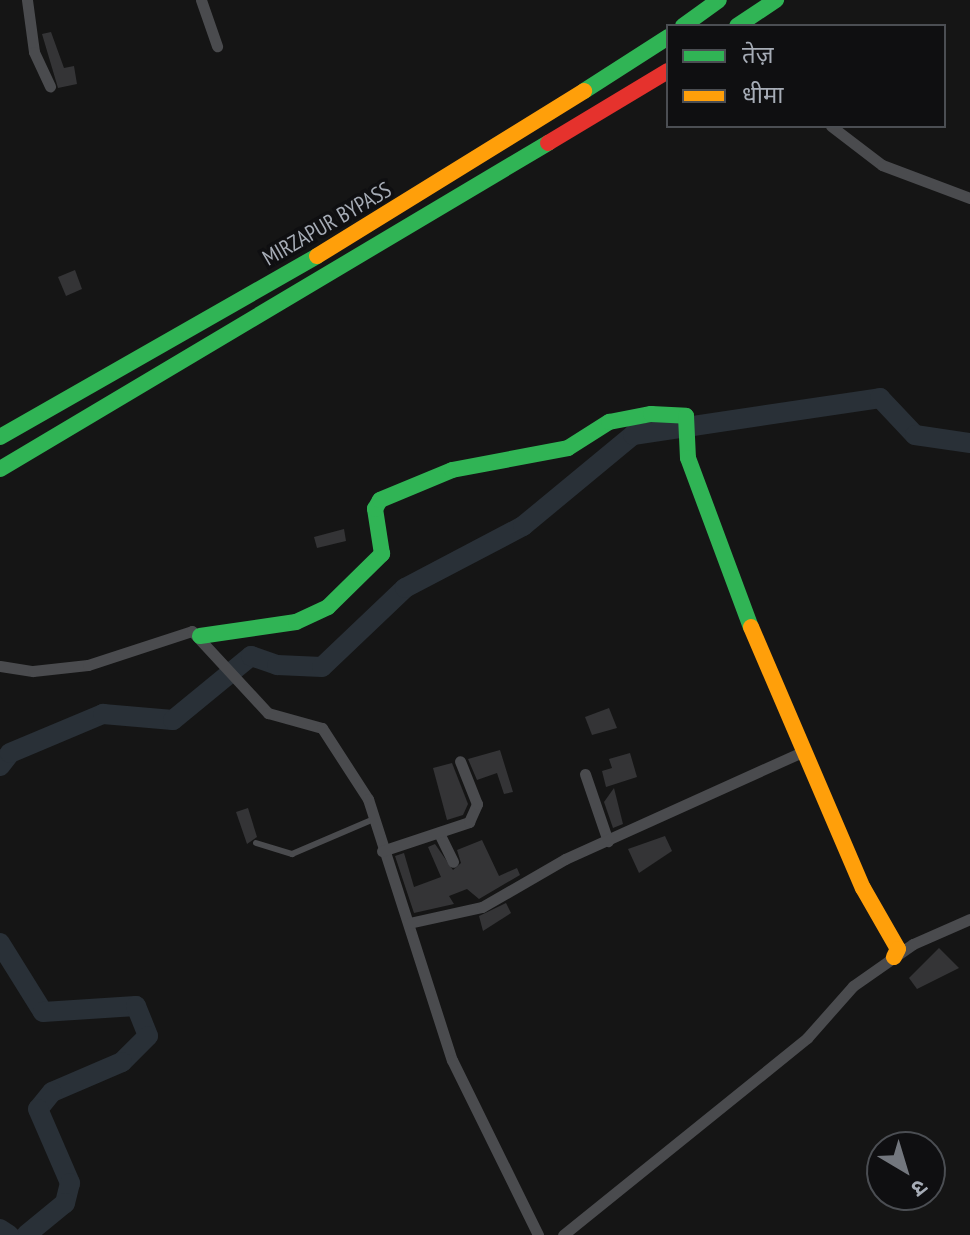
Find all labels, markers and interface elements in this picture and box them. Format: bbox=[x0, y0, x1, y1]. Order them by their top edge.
legend bbox=[666, 24, 946, 128]
text: तेज़ bbox=[742, 39, 774, 70]
text: धीमा bbox=[742, 79, 784, 110]
street label: MIRZAPUR BYPASS bbox=[258, 177, 396, 271]
north arrow bbox=[866, 1131, 946, 1211]
text: उ bbox=[906, 1173, 933, 1203]

